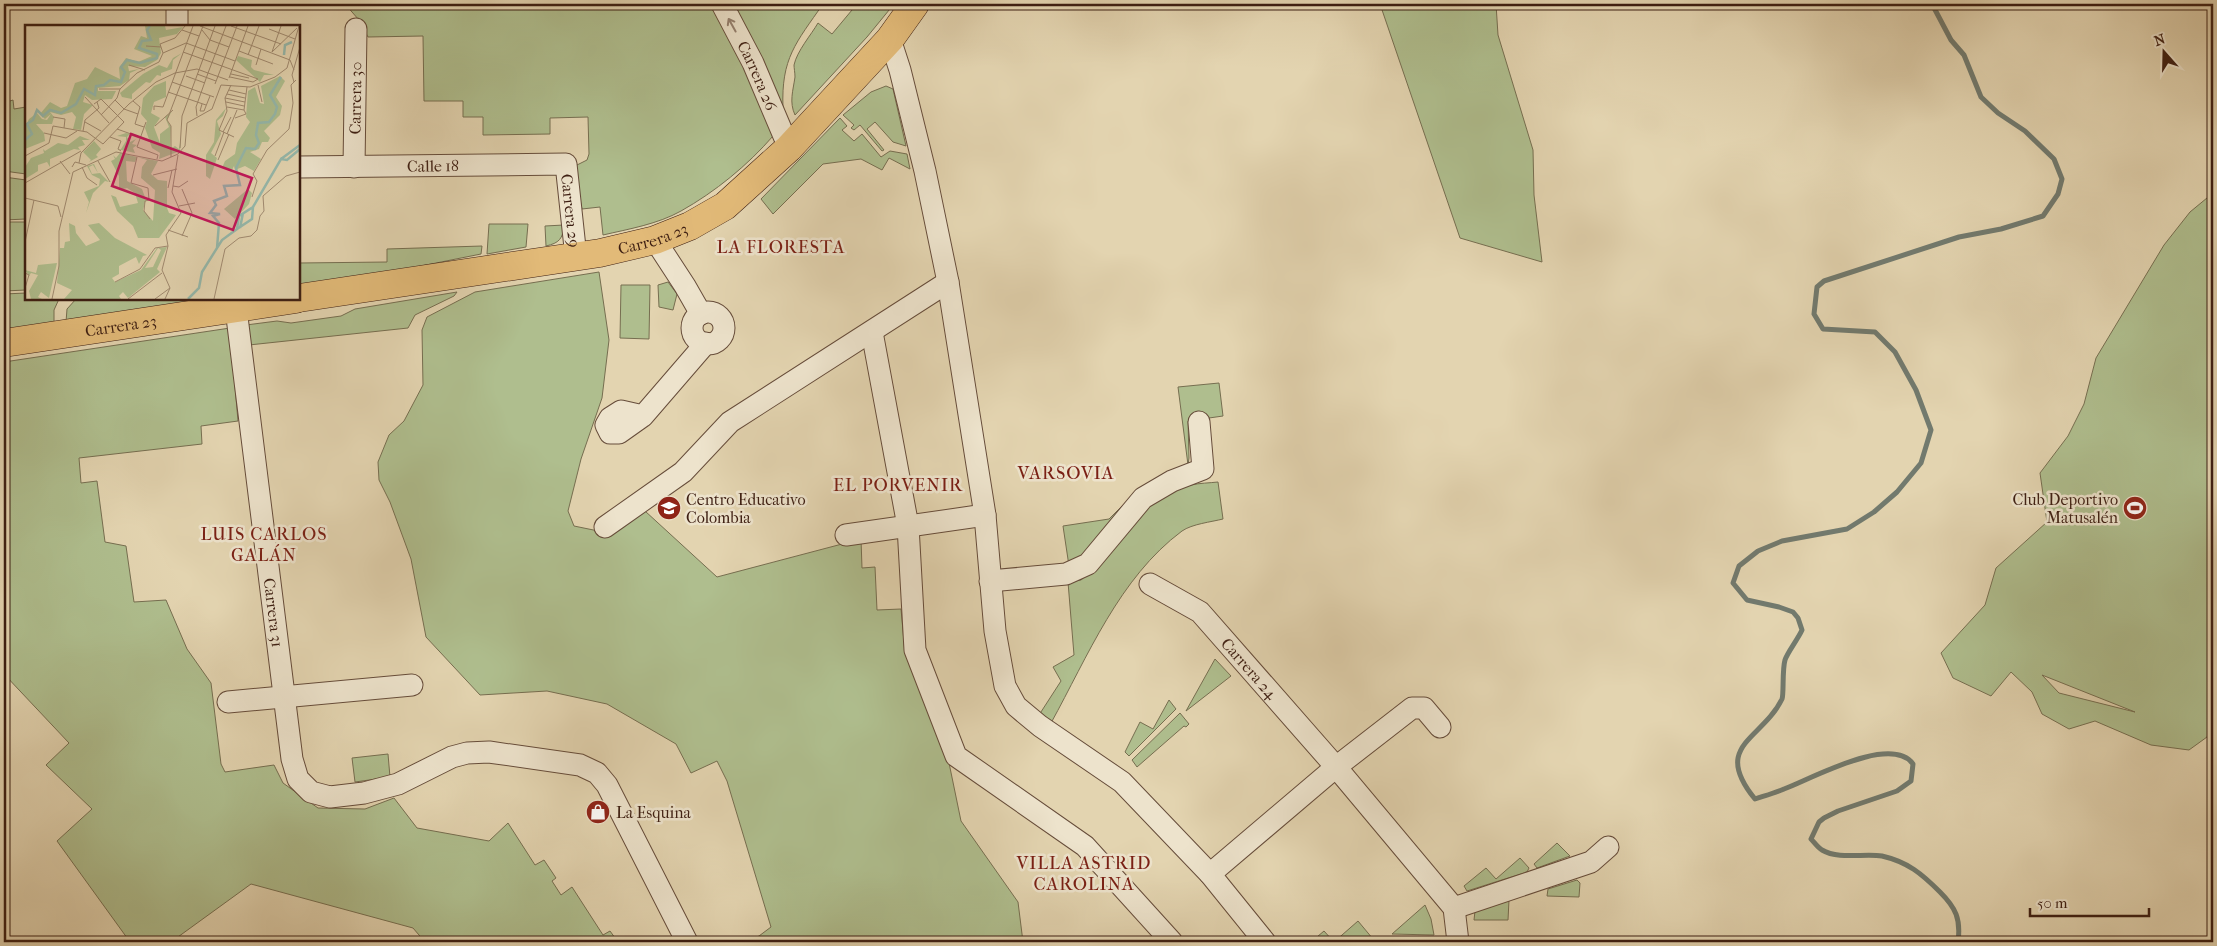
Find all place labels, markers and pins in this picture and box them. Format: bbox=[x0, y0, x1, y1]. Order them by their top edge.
place label: Centro Educativo Colombia bbox=[686, 490, 806, 527]
place label: Club Deportivo Matusalén bbox=[2012, 490, 2119, 527]
school or university icon: Centro Educativo Colombia bbox=[656, 495, 682, 521]
sports icon: Club Deportivo Matusalén bbox=[2122, 495, 2148, 521]
shop icon: La Esquina bbox=[585, 799, 611, 825]
place label: La Esquina bbox=[616, 803, 692, 822]

